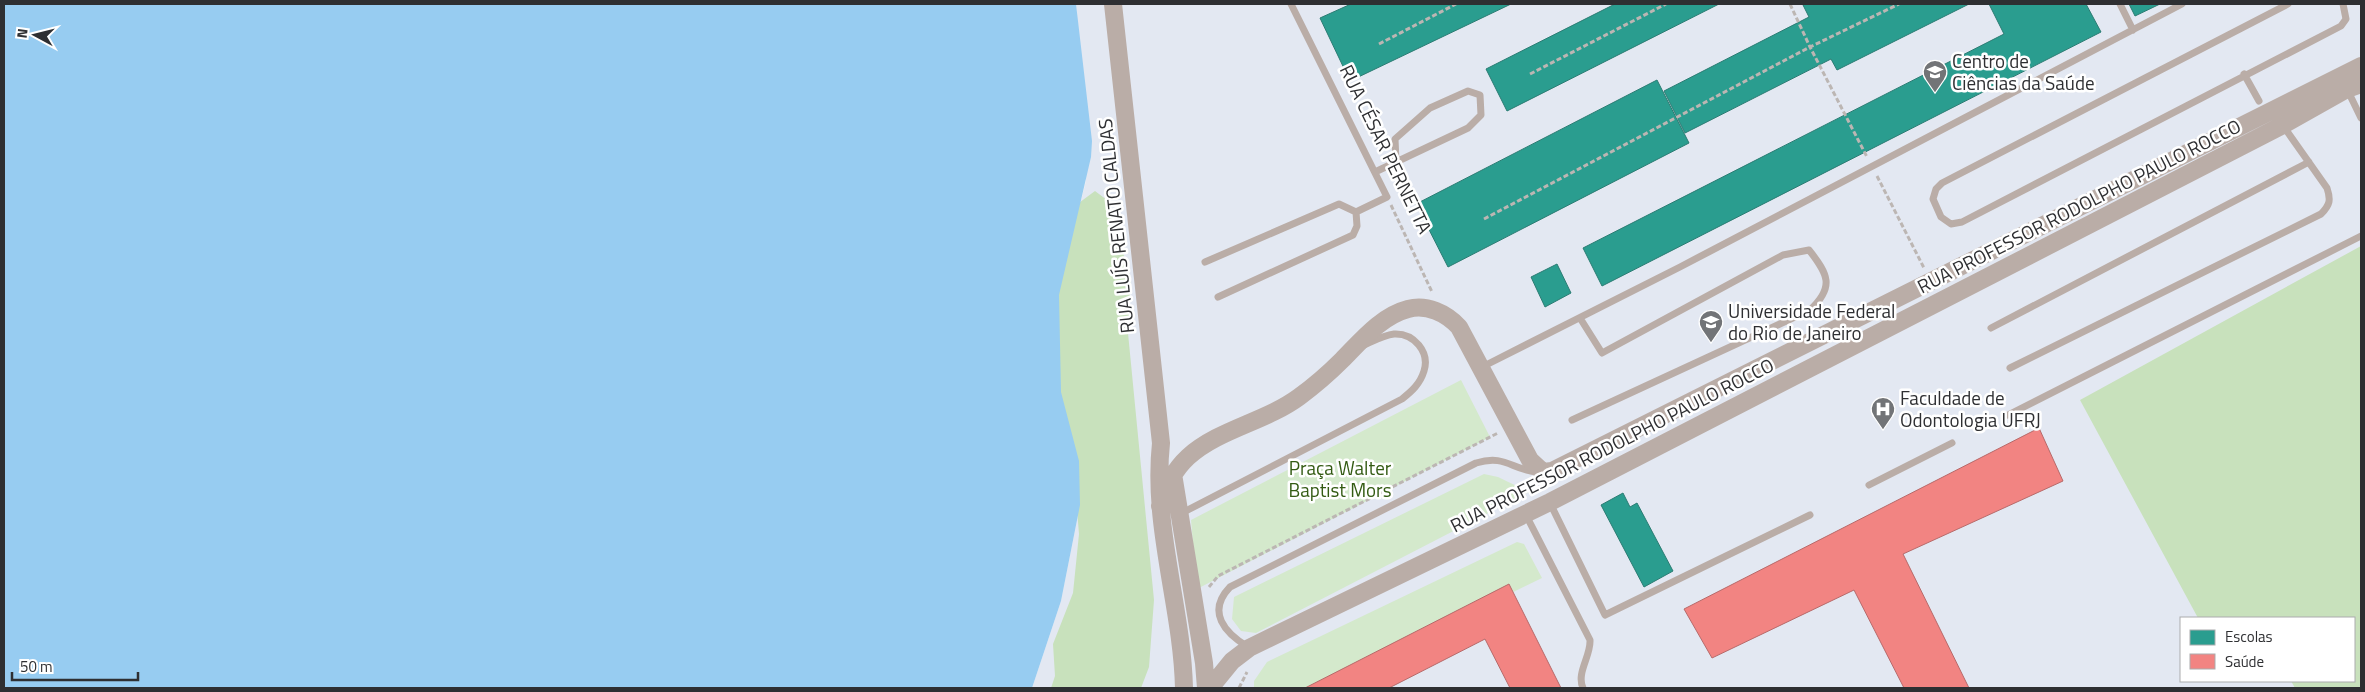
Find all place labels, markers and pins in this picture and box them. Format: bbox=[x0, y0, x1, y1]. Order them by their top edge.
place label: Centro de Ciências da Saúde bbox=[1952, 46, 2095, 97]
school or university icon: Centro de Ciências da Saúde bbox=[1922, 59, 1948, 93]
place label: Universidade Federal do Rio de Janeiro bbox=[1728, 296, 1896, 347]
school or university icon: Universidade Federal do Rio de Janeiro bbox=[1698, 309, 1724, 343]
place label: Faculdade de Odontologia UFRJ bbox=[1900, 383, 2041, 434]
hospital icon: Faculdade de Odontologia UFRJ bbox=[1870, 396, 1896, 430]

